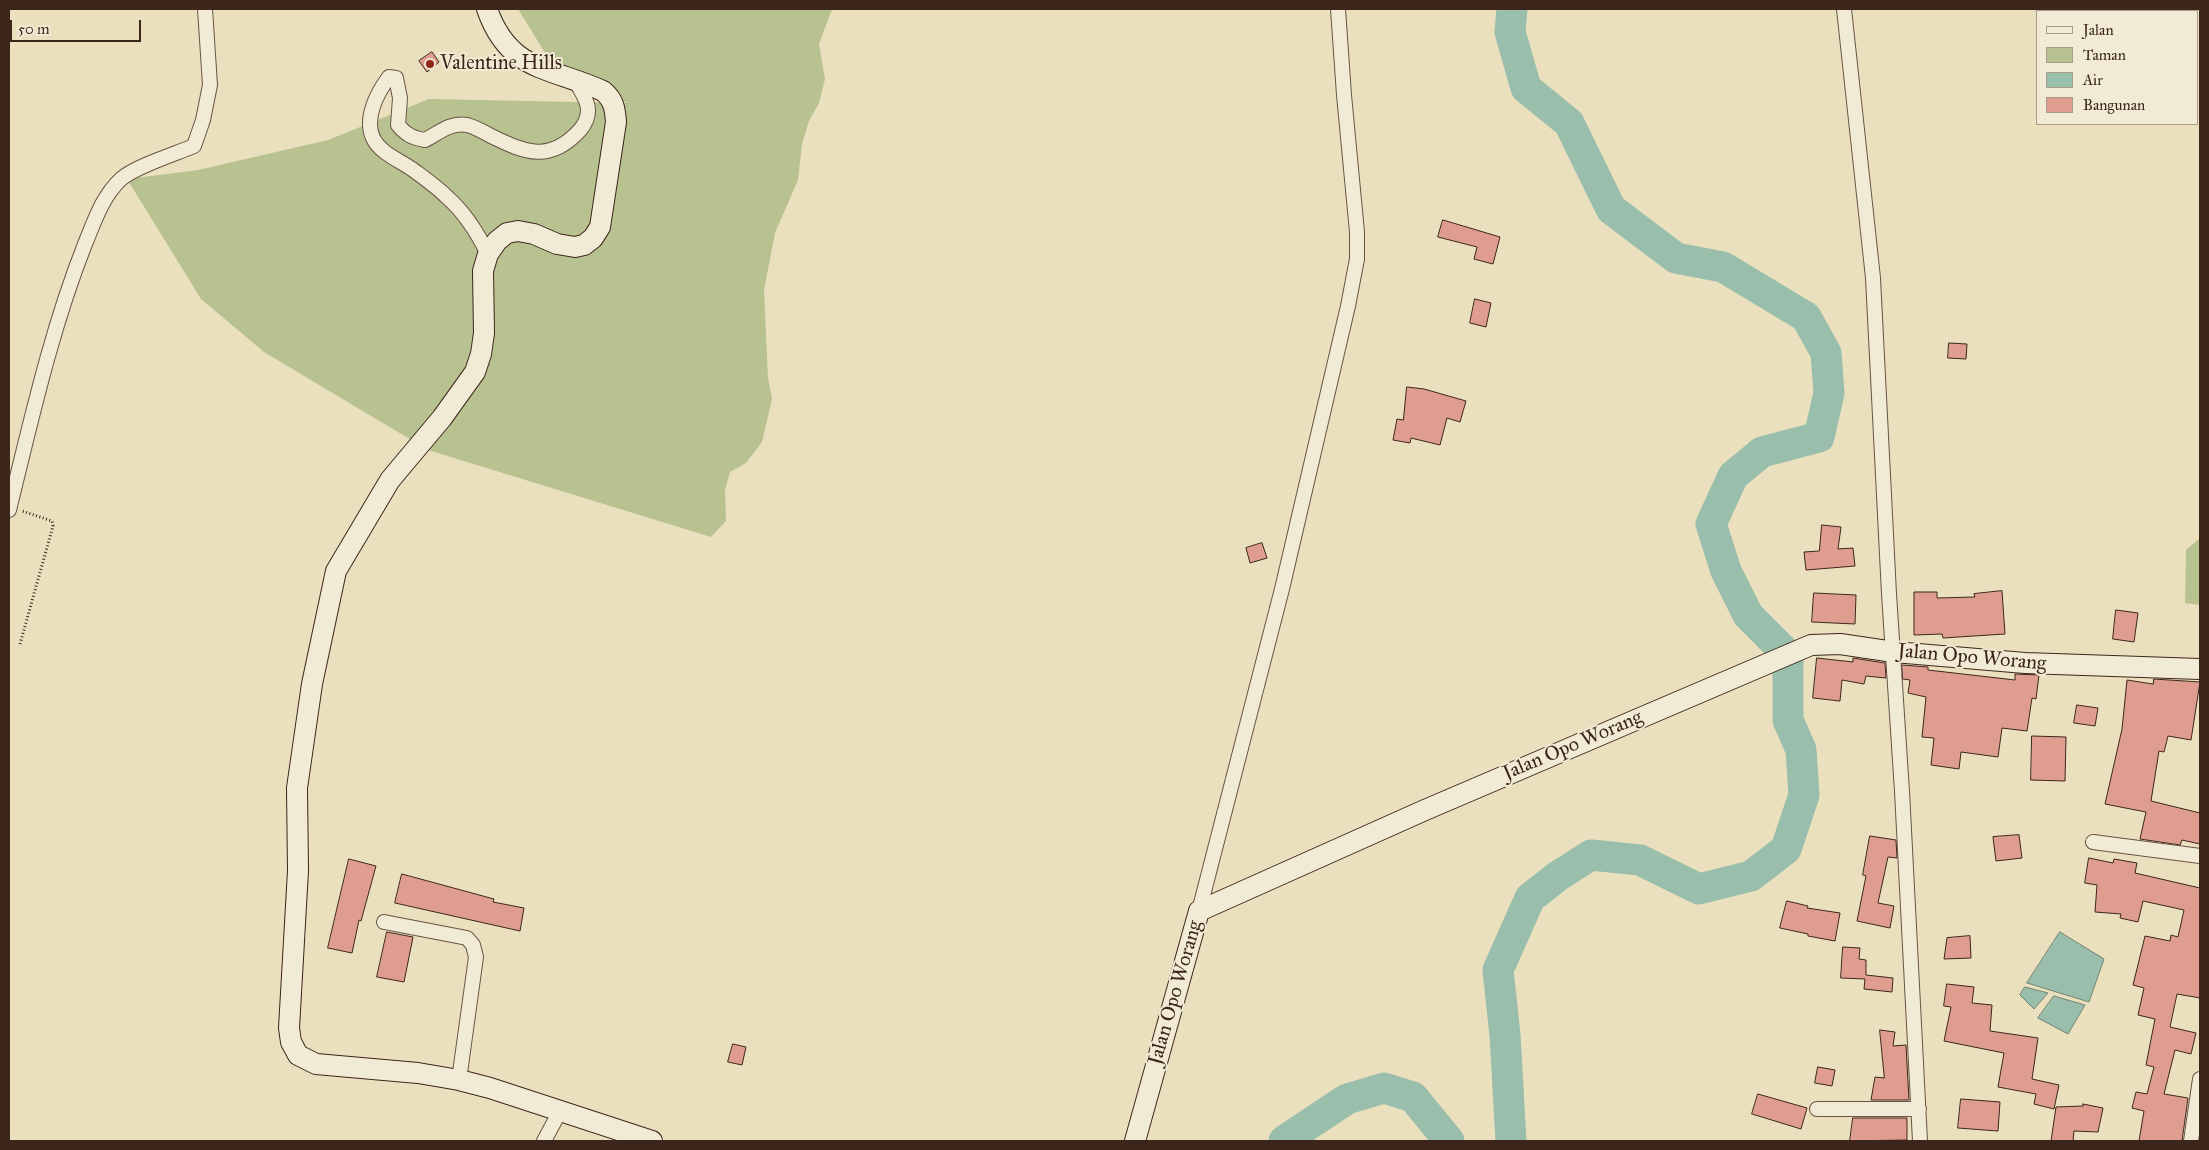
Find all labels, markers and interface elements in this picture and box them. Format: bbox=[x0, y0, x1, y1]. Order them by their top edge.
scale bar bbox=[12, 10, 144, 42]
legend bbox=[2036, 10, 2199, 125]
text: 50 m bbox=[18, 20, 50, 38]
text: Jalan bbox=[2083, 21, 2114, 39]
text: Taman bbox=[2083, 46, 2126, 64]
place label: Valentine Hills bbox=[440, 52, 562, 76]
marker: Valentine Hills bbox=[424, 58, 436, 70]
text: Air bbox=[2083, 71, 2103, 89]
text: Bangunan bbox=[2083, 96, 2145, 114]
street label: Jalan Opo Worang bbox=[1897, 640, 2047, 676]
street label: Jalan Opo Worang bbox=[1500, 706, 1646, 786]
street label: Jalan Opo Worang bbox=[1144, 918, 1208, 1068]

